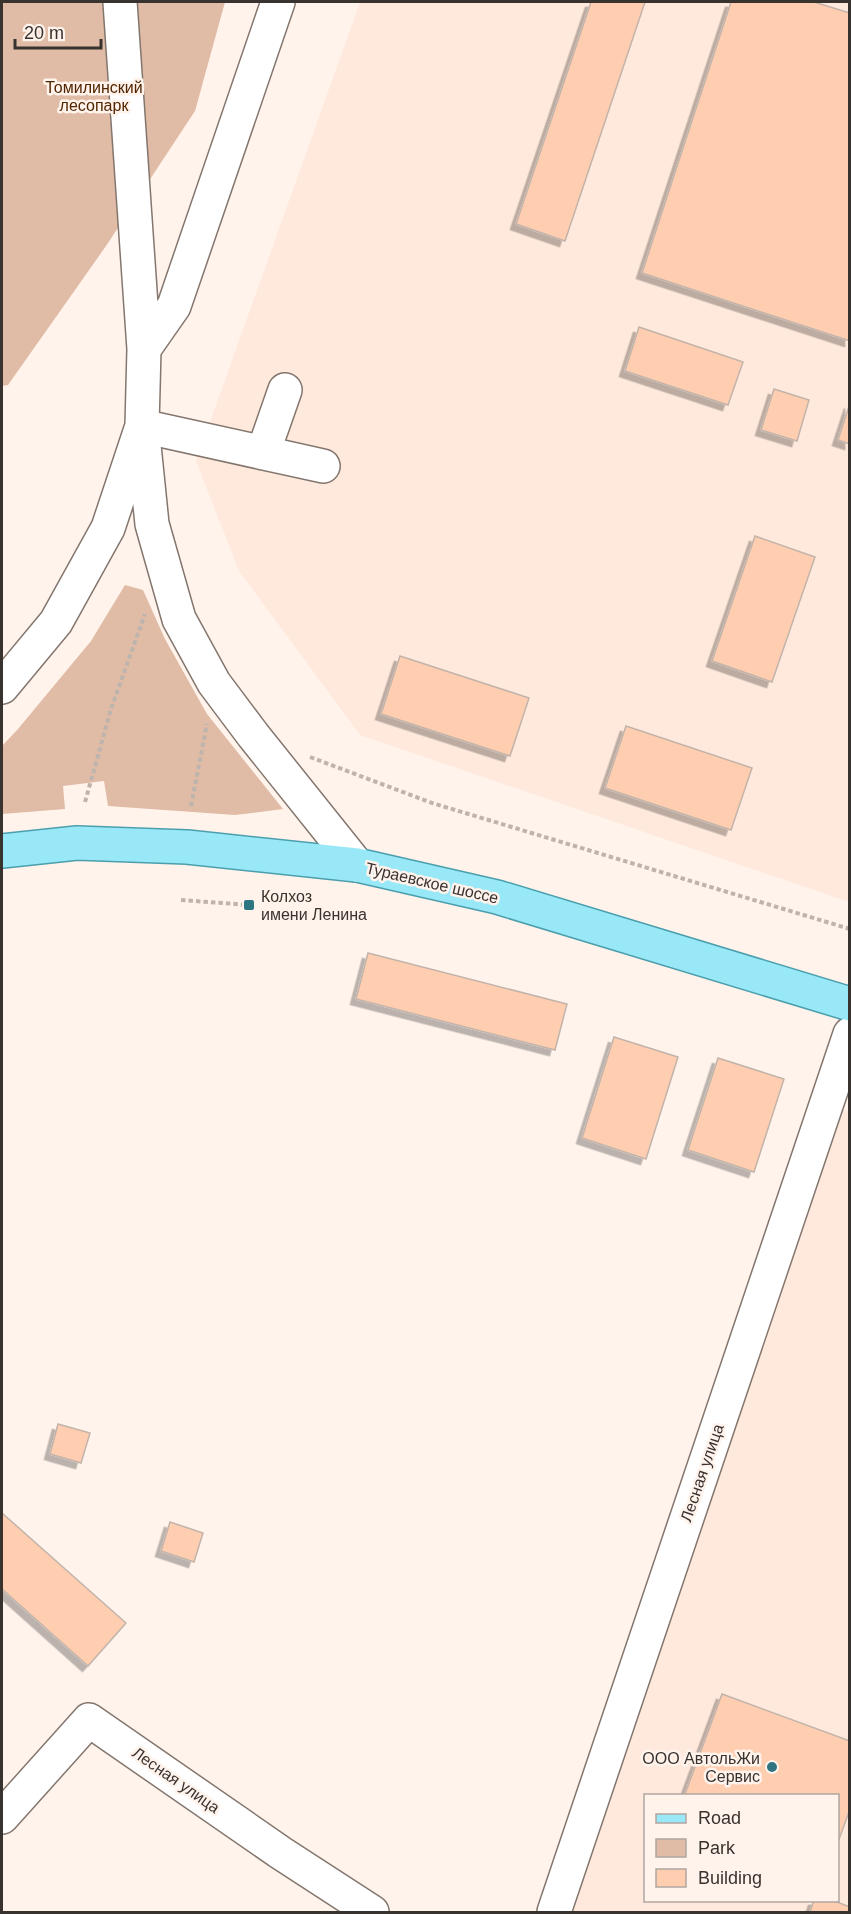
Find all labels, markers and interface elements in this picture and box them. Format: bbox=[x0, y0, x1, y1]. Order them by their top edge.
scale bar bbox=[15, 12, 100, 50]
text: 20 m bbox=[24, 23, 64, 43]
park label: Томилинский лесопарк bbox=[45, 79, 143, 114]
street label: Тураевское шоссе bbox=[364, 859, 500, 907]
place label: Колхоз имени Ленина bbox=[261, 888, 367, 923]
marker: Колхоз имени Ленина bbox=[242, 898, 256, 912]
street label: Лесная улица bbox=[677, 1422, 727, 1524]
street label: Лесная улица bbox=[129, 1744, 223, 1816]
place label: ООО АвтольЖи Сервис bbox=[642, 1750, 760, 1785]
marker: ООО АвтольЖи Сервис bbox=[765, 1760, 779, 1774]
legend bbox=[644, 1794, 839, 1902]
text: Road bbox=[698, 1808, 741, 1828]
text: Park bbox=[698, 1838, 736, 1858]
text: Building bbox=[698, 1868, 762, 1888]

